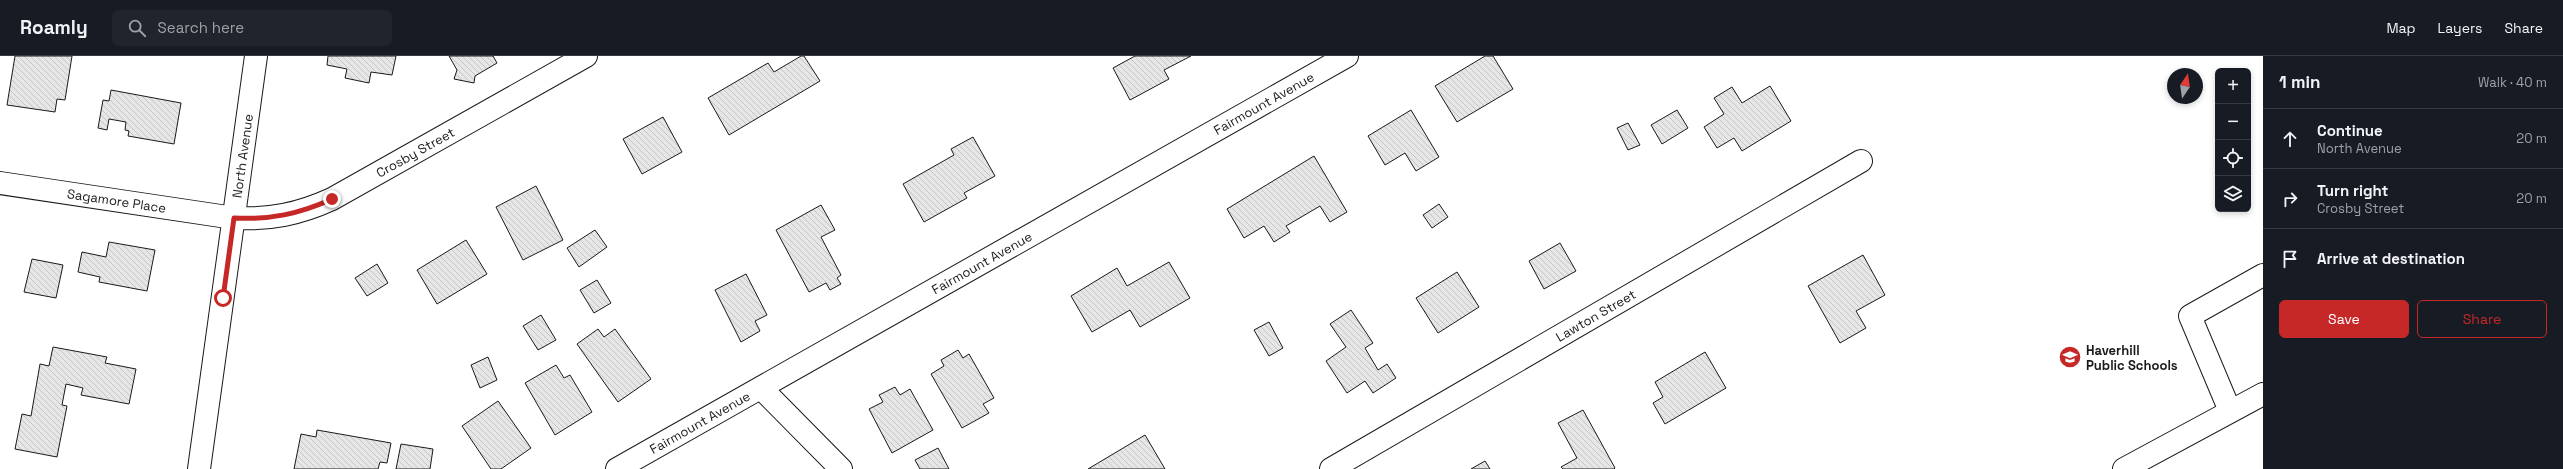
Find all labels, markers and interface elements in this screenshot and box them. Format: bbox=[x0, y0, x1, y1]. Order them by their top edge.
search box bbox=[112, 10, 392, 46]
text: Roamly bbox=[20, 15, 88, 40]
icon: search bbox=[126, 17, 148, 39]
text: Search here bbox=[158, 18, 244, 37]
text: Map bbox=[2386, 19, 2416, 37]
text: Layers bbox=[2438, 19, 2482, 37]
text: Share bbox=[2504, 19, 2543, 37]
street label: Fairmount Avenue bbox=[1210, 68, 1317, 138]
north arrow bbox=[2167, 68, 2203, 104]
map controls bbox=[2215, 68, 2251, 212]
button: + bbox=[2215, 68, 2251, 104]
text: 1 min bbox=[2279, 71, 2321, 93]
text: Walk · 40 m bbox=[2478, 74, 2547, 91]
button: − bbox=[2215, 104, 2251, 140]
street label: North Avenue bbox=[228, 113, 256, 199]
text: Continue bbox=[2317, 121, 2383, 140]
street label: Crosby Street bbox=[373, 123, 457, 181]
icon: ahead bbox=[2279, 128, 2301, 150]
text: 20 m bbox=[2516, 130, 2547, 147]
button: locate bbox=[2215, 140, 2251, 176]
text: North Avenue bbox=[2317, 140, 2402, 157]
button: layers bbox=[2215, 176, 2251, 212]
text: Turn right bbox=[2317, 181, 2388, 200]
street label: Sagamore Place bbox=[66, 185, 167, 216]
icon: right bbox=[2279, 188, 2301, 210]
route end bbox=[323, 190, 341, 208]
text: 20 m bbox=[2516, 190, 2547, 207]
text: Crosby Street bbox=[2317, 200, 2404, 217]
street label: Fairmount Avenue bbox=[928, 228, 1035, 298]
icon: arrive bbox=[2279, 248, 2301, 270]
text: Arrive at destination bbox=[2317, 249, 2465, 268]
street label: Lawton Street bbox=[1552, 285, 1639, 345]
route start bbox=[214, 289, 232, 307]
button: Save bbox=[2279, 300, 2409, 338]
button: Share bbox=[2417, 300, 2547, 338]
place label: Haverhill Public Schools bbox=[2086, 342, 2178, 374]
school or university icon: Haverhill Public Schools bbox=[2057, 344, 2083, 370]
street label: Fairmount Avenue bbox=[646, 387, 753, 457]

